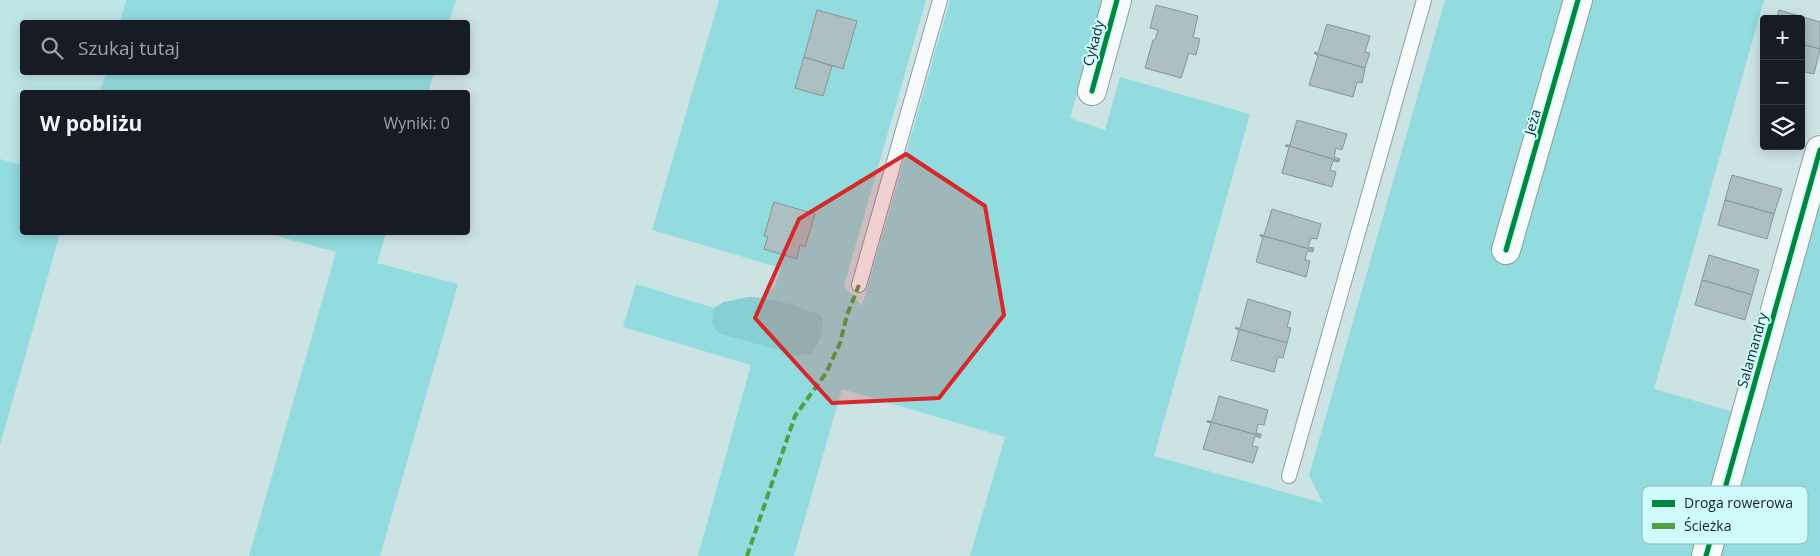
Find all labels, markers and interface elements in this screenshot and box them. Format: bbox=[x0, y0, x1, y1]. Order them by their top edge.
map controls bbox=[1760, 15, 1805, 150]
button: + bbox=[1760, 15, 1805, 60]
street label: Cykady bbox=[1078, 17, 1108, 68]
search box bbox=[20, 20, 470, 75]
icon: search bbox=[38, 34, 66, 62]
text: Szukaj tutaj bbox=[78, 35, 180, 61]
button: − bbox=[1760, 60, 1805, 105]
button: layers bbox=[1760, 105, 1805, 150]
street label: Jeża bbox=[1519, 107, 1545, 139]
text: W pobliżu bbox=[40, 109, 142, 137]
text: Wyniki: 0 bbox=[383, 112, 450, 134]
street label: Salamandry bbox=[1732, 309, 1772, 390]
legend bbox=[1642, 486, 1808, 544]
text: Droga rowerowa bbox=[1684, 493, 1793, 512]
text: Ścieżka bbox=[1684, 516, 1731, 535]

